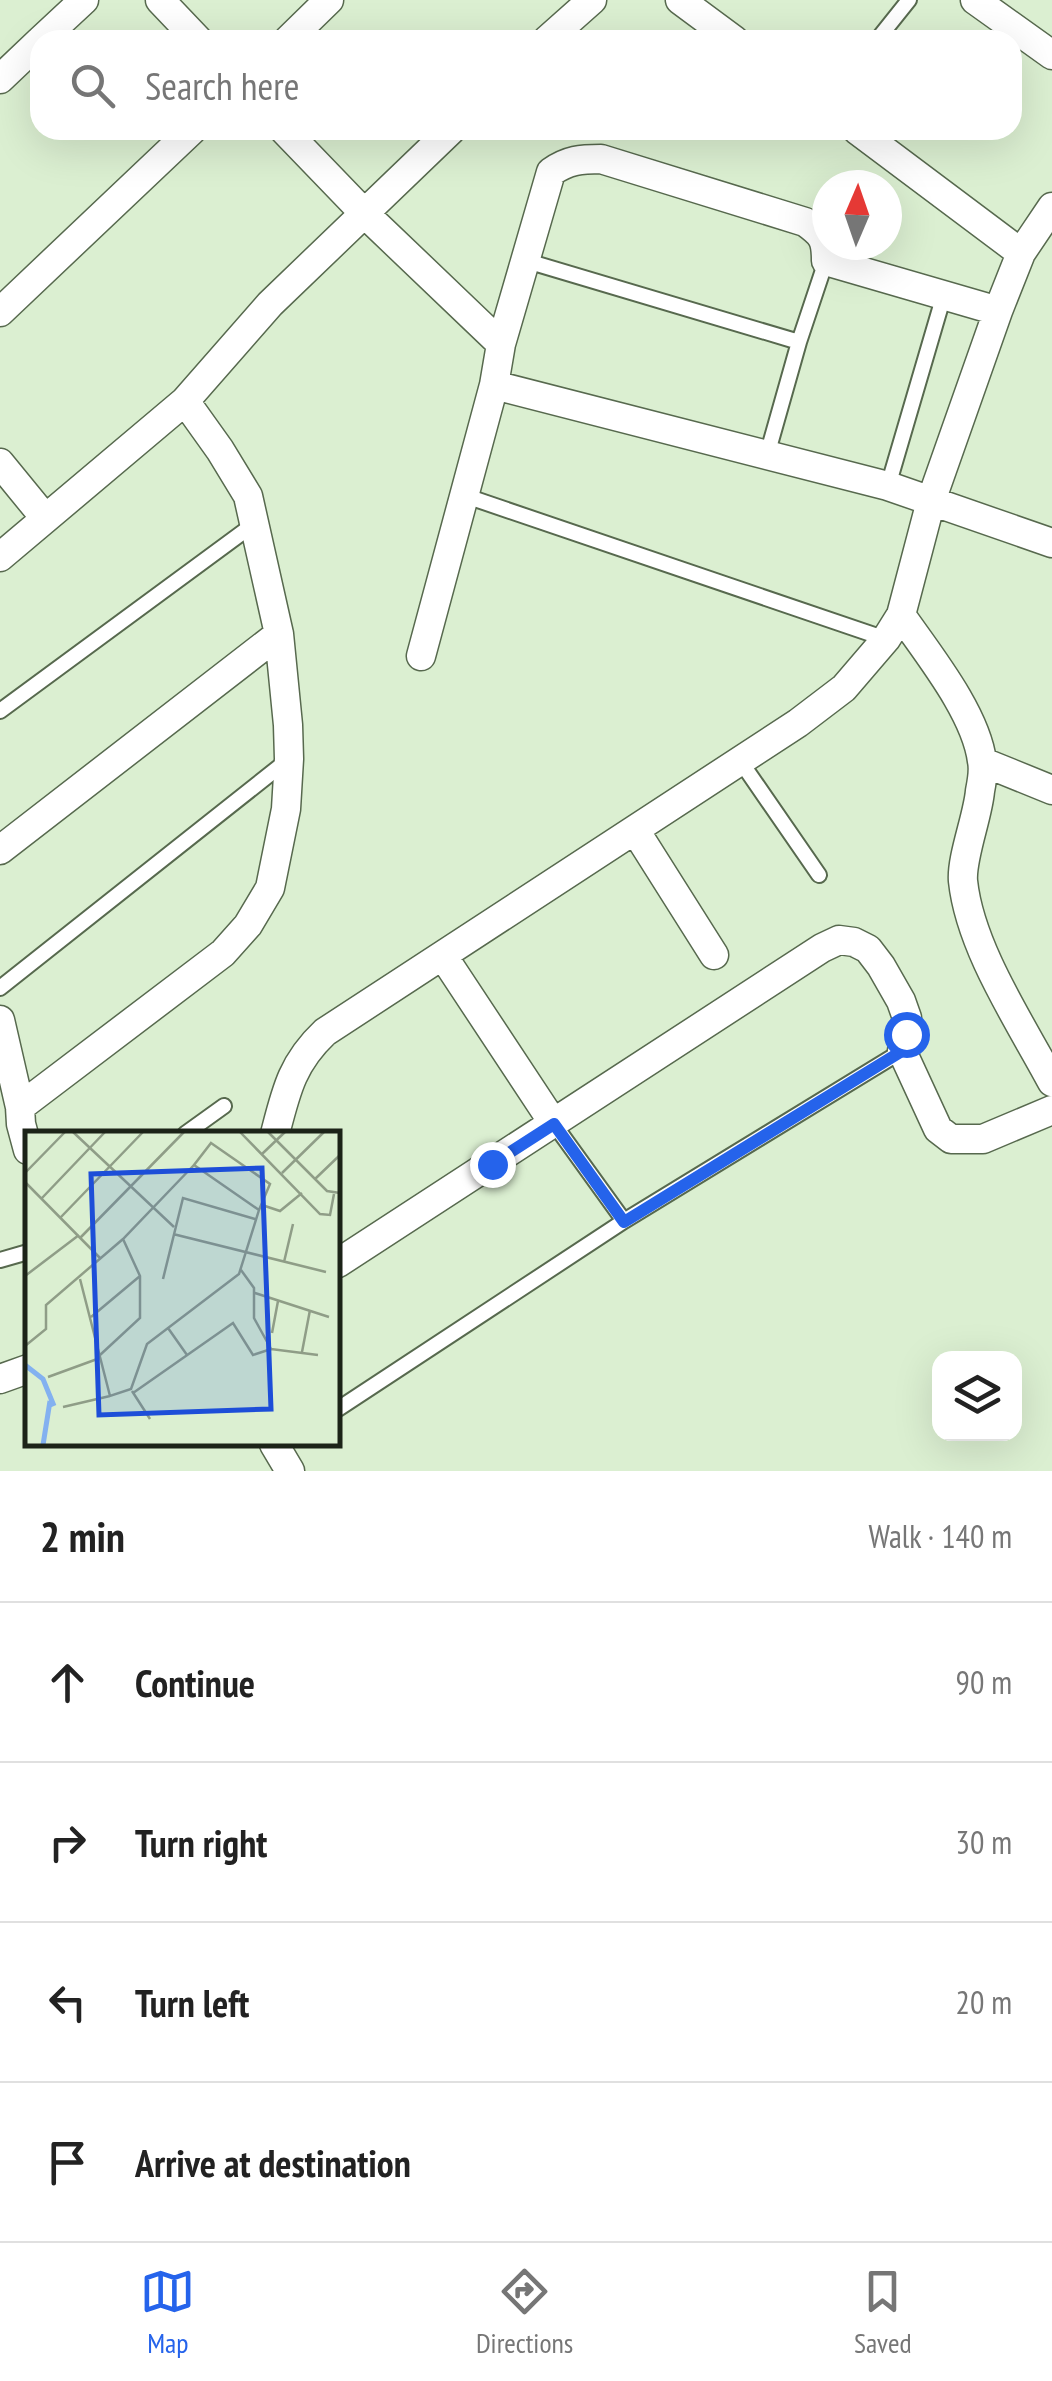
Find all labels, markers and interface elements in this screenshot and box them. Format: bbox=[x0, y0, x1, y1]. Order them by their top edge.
search box bbox=[30, 30, 1022, 140]
icon: search bbox=[65, 58, 120, 113]
text: Search here bbox=[145, 61, 299, 110]
north arrow bbox=[812, 170, 902, 260]
route start bbox=[884, 1012, 930, 1058]
inset map bbox=[25, 1131, 340, 1446]
route end bbox=[470, 1142, 516, 1188]
map controls bbox=[932, 1351, 1022, 1441]
button: layers bbox=[932, 1351, 1022, 1441]
text: 2 min bbox=[40, 1509, 125, 1564]
text: Walk · 140 m bbox=[868, 1515, 1012, 1557]
icon: ahead bbox=[40, 1655, 95, 1710]
text: Continue bbox=[135, 1658, 255, 1707]
text: 90 m bbox=[956, 1661, 1012, 1703]
icon: right bbox=[40, 1815, 95, 1870]
text: Turn right bbox=[135, 1818, 267, 1867]
text: 30 m bbox=[956, 1821, 1012, 1863]
icon: left bbox=[40, 1975, 95, 2030]
text: Turn left bbox=[135, 1978, 249, 2027]
text: 20 m bbox=[956, 1981, 1012, 2023]
icon: arrive bbox=[40, 2135, 95, 2190]
text: Arrive at destination bbox=[135, 2138, 411, 2187]
tab: Map bbox=[140, 2264, 195, 2361]
tab: Directions bbox=[476, 2264, 573, 2361]
tab: Saved bbox=[854, 2264, 912, 2361]

